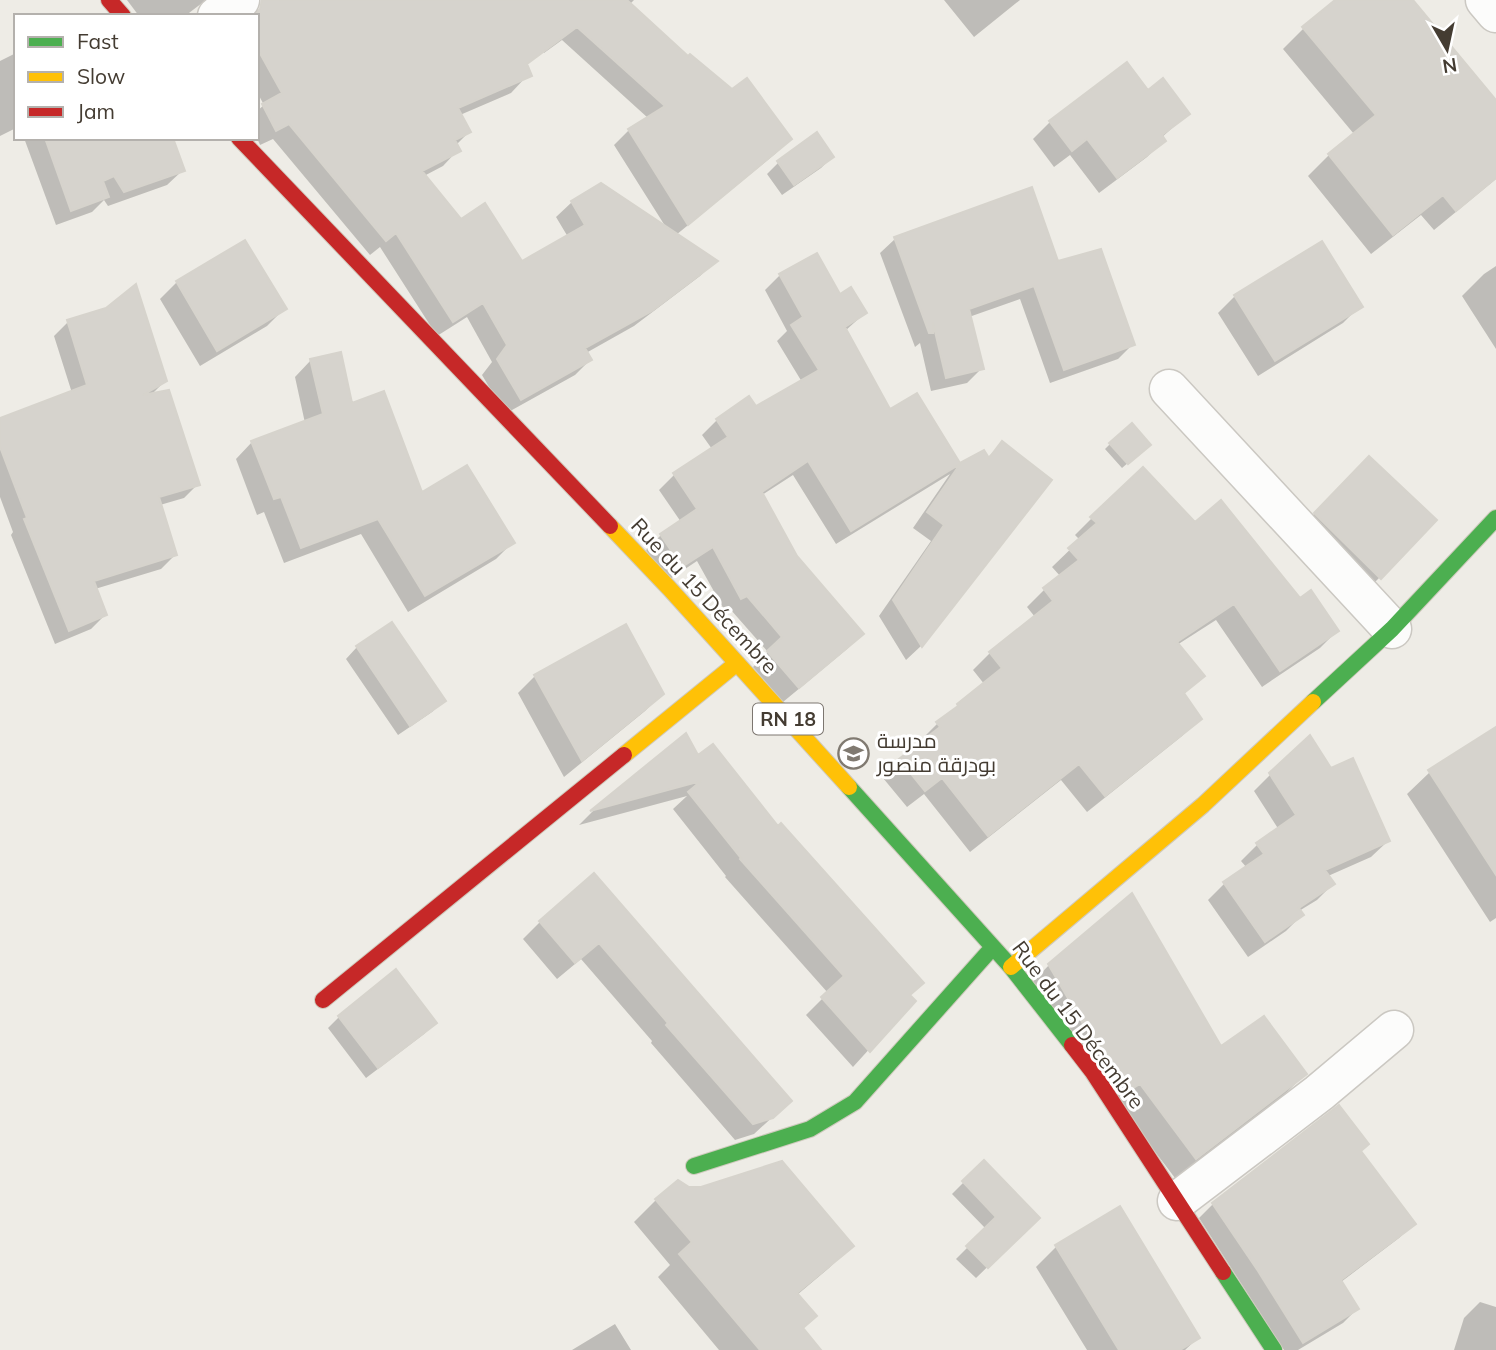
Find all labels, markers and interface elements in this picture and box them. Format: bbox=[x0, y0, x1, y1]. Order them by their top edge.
legend bbox=[14, 14, 259, 140]
north arrow bbox=[1412, 14, 1482, 84]
text: Fast bbox=[77, 28, 119, 54]
text: N bbox=[1441, 53, 1459, 79]
text: Slow bbox=[77, 63, 125, 89]
text: Jam bbox=[77, 98, 115, 124]
street label: Rue du 15 Décembre bbox=[626, 512, 783, 678]
road number: RN 18 bbox=[753, 704, 823, 734]
place label: مدرسة بودرقة منصور bbox=[876, 727, 996, 777]
school or university icon: مدرسة بودرقة منصور bbox=[837, 736, 871, 770]
street label: Rue du 15 Décembre bbox=[1007, 935, 1150, 1113]

